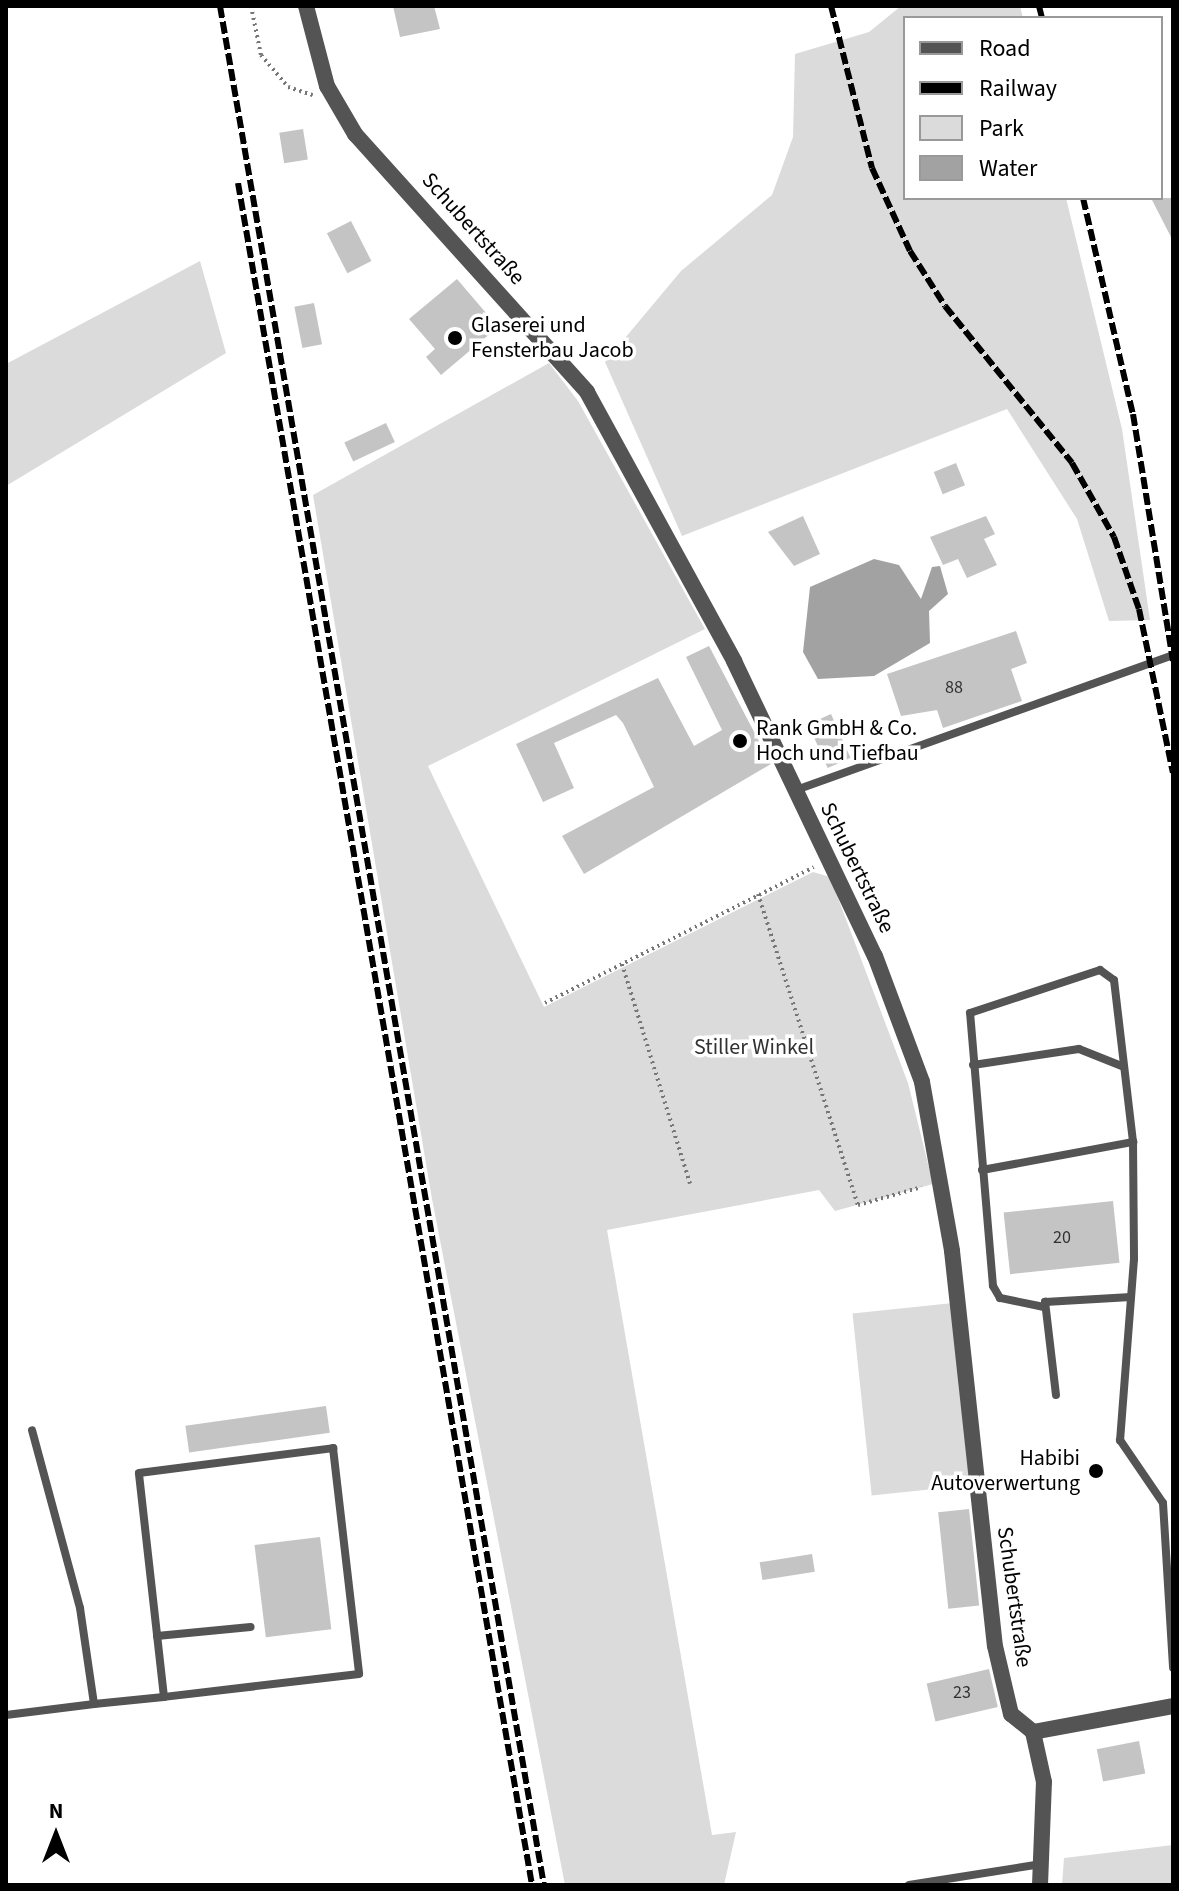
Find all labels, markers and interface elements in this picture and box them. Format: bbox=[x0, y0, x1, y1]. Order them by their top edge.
legend bbox=[903, 16, 1163, 200]
text: Road bbox=[979, 31, 1031, 66]
text: Railway bbox=[979, 71, 1057, 106]
text: Park bbox=[979, 111, 1024, 146]
text: Water bbox=[979, 151, 1037, 186]
street label: Schubertstraße bbox=[416, 168, 530, 290]
place label: Glaserei und Fensterbau Jacob bbox=[471, 312, 634, 364]
marker: Glaserei und Fensterbau Jacob bbox=[446, 329, 464, 347]
house number: 88 bbox=[945, 677, 963, 699]
place label: Rank GmbH & Co. Hoch und Tiefbau bbox=[756, 715, 919, 766]
marker: Rank GmbH & Co. Hoch und Tiefbau bbox=[731, 732, 749, 750]
street label: Schubertstraße bbox=[814, 799, 900, 937]
park label: Stiller Winkel bbox=[694, 1035, 814, 1061]
house number: 20 bbox=[1053, 1227, 1071, 1249]
place label: Habibi Autoverwertung bbox=[931, 1445, 1080, 1496]
marker: Habibi Autoverwertung bbox=[1087, 1462, 1105, 1480]
street label: Schubertstraße bbox=[991, 1525, 1037, 1669]
house number: 23 bbox=[953, 1682, 971, 1704]
north arrow bbox=[16, 1795, 96, 1875]
text: N bbox=[49, 1795, 63, 1827]

